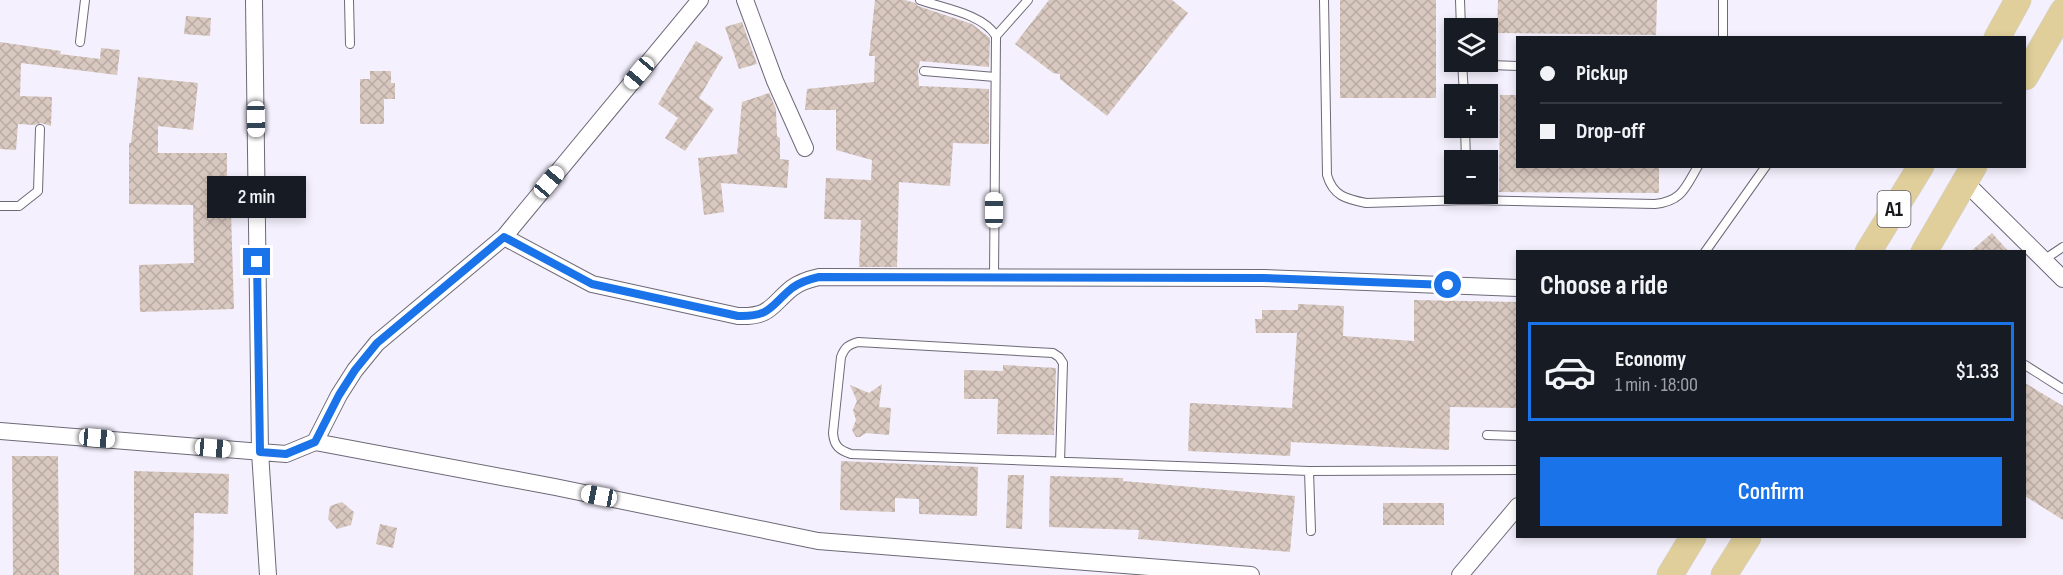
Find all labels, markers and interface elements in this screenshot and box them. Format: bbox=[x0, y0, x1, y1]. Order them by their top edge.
map controls bbox=[1444, 18, 1498, 204]
button: layers bbox=[1444, 18, 1498, 72]
car bbox=[621, 53, 657, 93]
text: Pickup bbox=[1576, 60, 1628, 87]
button: + bbox=[1444, 84, 1498, 138]
car bbox=[247, 101, 265, 137]
text: Drop-off bbox=[1576, 118, 1645, 145]
button: − bbox=[1444, 150, 1498, 204]
car bbox=[531, 162, 567, 202]
callout: 2 min bbox=[208, 175, 306, 217]
text: 2 min bbox=[238, 185, 275, 209]
road number: A1 bbox=[1878, 191, 1910, 227]
car bbox=[985, 192, 1003, 228]
route end bbox=[243, 248, 270, 275]
text: Choose a ride bbox=[1540, 270, 1668, 302]
route start bbox=[1434, 271, 1461, 298]
icon: car bbox=[1543, 345, 1597, 399]
text: Economy bbox=[1615, 346, 1686, 373]
text: $1.33 bbox=[1955, 358, 1999, 385]
text: 1 min · 18:00 bbox=[1615, 373, 1698, 397]
car bbox=[78, 427, 116, 449]
car bbox=[194, 437, 232, 459]
button: Confirm bbox=[1540, 457, 2002, 526]
car bbox=[580, 484, 618, 508]

